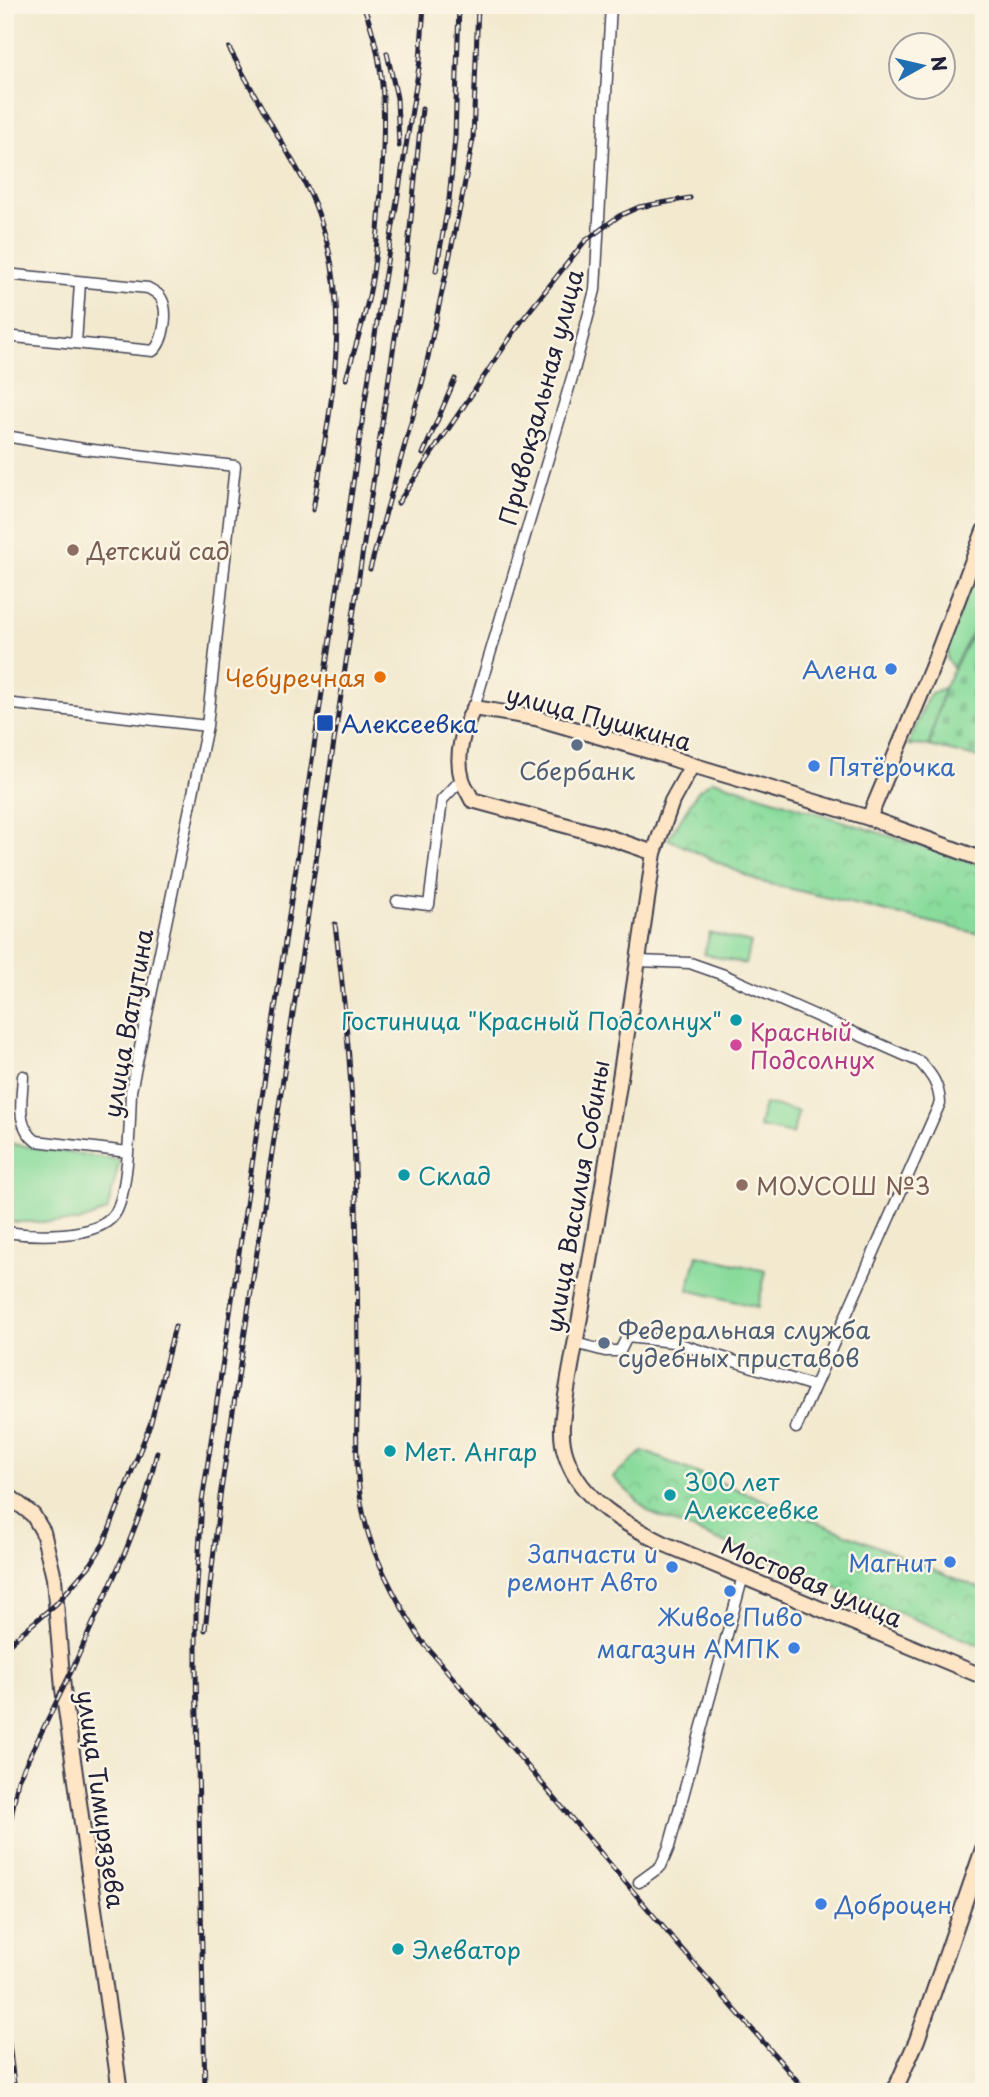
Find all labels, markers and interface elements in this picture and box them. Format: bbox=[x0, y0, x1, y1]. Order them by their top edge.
north arrow bbox=[888, 32, 958, 102]
text: N bbox=[925, 54, 955, 73]
street label: Привокзальная улица bbox=[488, 265, 592, 529]
place label: Детский сад bbox=[86, 532, 230, 568]
marker: Детский сад bbox=[65, 542, 81, 558]
place label: Алена bbox=[802, 651, 877, 687]
place label: Чебуречная bbox=[225, 659, 366, 695]
marker: Алена bbox=[883, 661, 899, 677]
marker: Чебуречная bbox=[372, 669, 388, 685]
street label: улица Пушкина bbox=[502, 675, 696, 759]
place label: Алексеевка bbox=[341, 705, 478, 741]
marker: Алексеевка bbox=[315, 713, 335, 733]
marker: Сбербанк bbox=[569, 737, 585, 753]
place label: Пятёрочка bbox=[828, 748, 955, 784]
place label: Сбербанк bbox=[519, 752, 636, 788]
marker: Пятёрочка bbox=[806, 758, 822, 774]
street label: улица Ватутина bbox=[93, 926, 161, 1120]
place label: Гостиница "Красный Подсолнух" bbox=[341, 1002, 722, 1038]
marker: Гостиница "Красный Подсолнух" bbox=[728, 1012, 744, 1028]
place label: Красный Подсолнух bbox=[750, 1013, 875, 1077]
marker: Красный Подсолнух bbox=[728, 1037, 744, 1053]
street label: улица Василия Собины bbox=[534, 1057, 618, 1335]
place label: Склад bbox=[418, 1157, 491, 1193]
marker: Склад bbox=[396, 1167, 412, 1183]
place label: МОУСОШ №3 bbox=[756, 1167, 930, 1203]
marker: МОУСОШ №3 bbox=[734, 1177, 750, 1193]
place label: Федеральная служба судебных приставов bbox=[618, 1311, 870, 1375]
marker: Федеральная служба судебных приставов bbox=[596, 1335, 612, 1351]
place label: Мет. Ангар bbox=[404, 1433, 537, 1469]
marker: Мет. Ангар bbox=[382, 1443, 398, 1459]
place label: 300 лет Алексеевке bbox=[684, 1463, 819, 1527]
marker: 300 лет Алексеевке bbox=[662, 1487, 678, 1503]
street label: Мостовая улица bbox=[716, 1527, 908, 1635]
place label: Запчасти и ремонт Авто bbox=[506, 1535, 658, 1599]
place label: Магнит bbox=[848, 1544, 937, 1580]
marker: Магнит bbox=[942, 1554, 958, 1570]
marker: Запчасти и ремонт Авто bbox=[664, 1559, 680, 1575]
marker: Живое Пиво bbox=[722, 1583, 738, 1599]
place label: Живое Пиво bbox=[657, 1598, 803, 1634]
place label: магазин АМПК bbox=[597, 1630, 780, 1666]
marker: магазин АМПК bbox=[786, 1640, 802, 1656]
street label: улица Тимирязева bbox=[69, 1688, 135, 1910]
place label: Доброцен bbox=[834, 1886, 952, 1922]
marker: Доброцен bbox=[813, 1896, 829, 1912]
place label: Элеватор bbox=[412, 1931, 521, 1967]
marker: Элеватор bbox=[390, 1941, 406, 1957]

